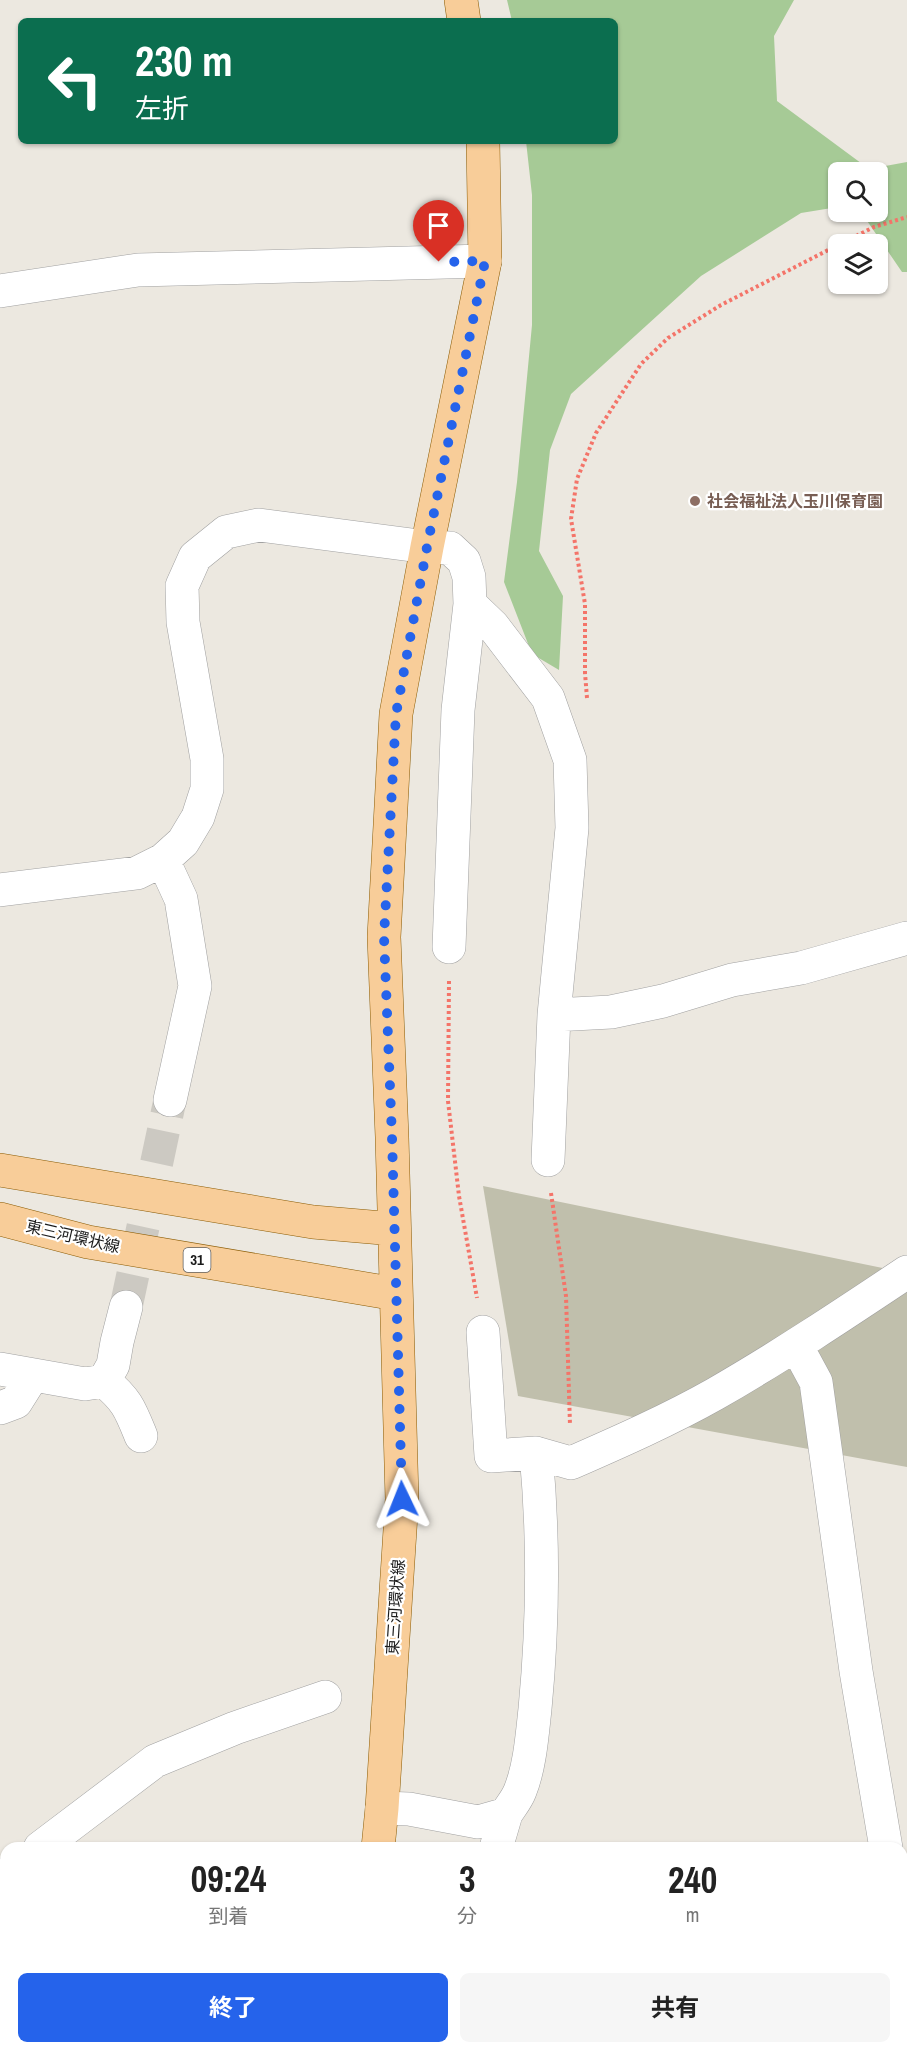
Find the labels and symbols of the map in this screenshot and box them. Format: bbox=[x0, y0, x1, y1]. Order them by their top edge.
pin bbox=[413, 200, 464, 262]
place label: 社会福祉法人玉川保育園 bbox=[707, 490, 883, 512]
marker: 社会福祉法人玉川保育園 bbox=[688, 494, 702, 508]
street label: 東三河環状線 bbox=[24, 1214, 122, 1258]
road number: 31 bbox=[184, 1248, 210, 1272]
position arrow bbox=[370, 1467, 434, 1531]
street label: 東三河環状線 bbox=[381, 1558, 409, 1656]

